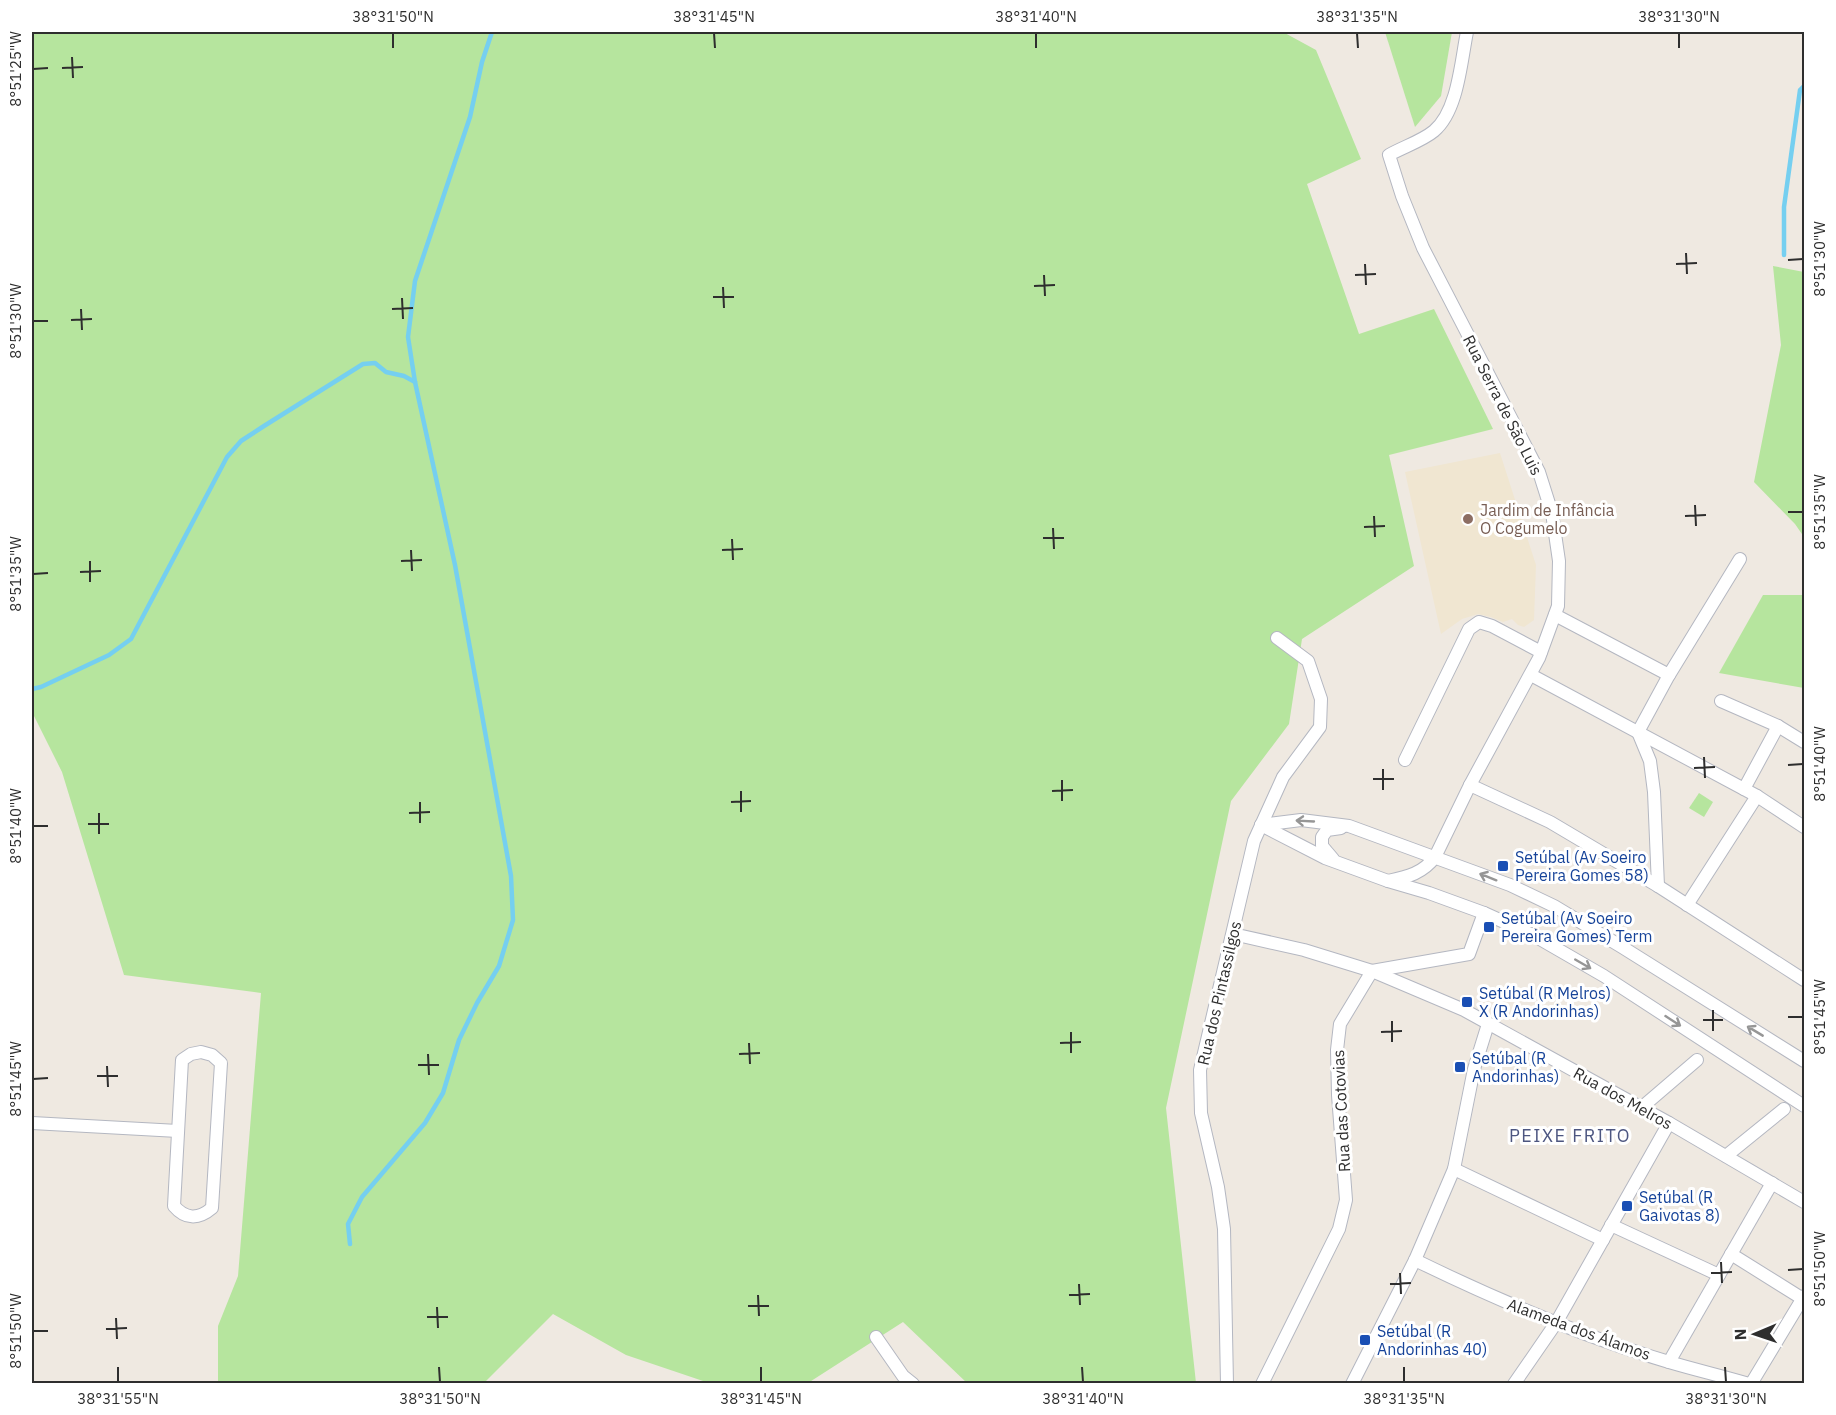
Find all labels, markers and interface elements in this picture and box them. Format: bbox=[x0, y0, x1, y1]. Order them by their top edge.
text: 38°31'50"N bbox=[352, 7, 434, 26]
text: 38°31'45"N bbox=[673, 7, 755, 26]
text: 38°31'40"N bbox=[995, 7, 1077, 26]
text: 38°31'35"N bbox=[1316, 7, 1398, 26]
text: 38°31'30"N bbox=[1638, 7, 1720, 26]
text: 8°51'25"W bbox=[6, 31, 25, 107]
text: 8°51'30"W bbox=[1810, 221, 1829, 297]
text: 8°51'30"W bbox=[6, 283, 25, 359]
street label: Rua Serra de São Luis bbox=[1459, 331, 1547, 479]
text: 8°51'35"W bbox=[1810, 474, 1829, 550]
place label: Jardim de Infância O Cogumelo bbox=[1480, 500, 1615, 538]
marker: Jardim de Infância O Cogumelo bbox=[1461, 512, 1475, 526]
text: 8°51'35"W bbox=[6, 536, 25, 612]
text: 8°51'40"W bbox=[1810, 726, 1829, 802]
text: 8°51'40"W bbox=[6, 788, 25, 864]
one-way arrow bbox=[1295, 816, 1315, 827]
place label: Setúbal (Av Soeiro Pereira Gomes 58) bbox=[1515, 847, 1649, 885]
marker: Setúbal (Av Soeiro Pereira Gomes 58) bbox=[1496, 859, 1510, 873]
one-way arrow bbox=[1479, 870, 1497, 881]
place label: Setúbal (Av Soeiro Pereira Gomes) Term bbox=[1501, 908, 1652, 946]
street label: Rua dos Pintassilgos bbox=[1193, 919, 1245, 1067]
marker: Setúbal (Av Soeiro Pereira Gomes) Term bbox=[1482, 920, 1496, 934]
one-way arrow bbox=[1573, 959, 1591, 970]
text: 8°51'45"W bbox=[1810, 979, 1829, 1055]
place label: Setúbal (R Melros) X (R Andorinhas) bbox=[1479, 983, 1611, 1021]
marker: Setúbal (R Melros) X (R Andorinhas) bbox=[1460, 995, 1474, 1009]
one-way arrow bbox=[1664, 1015, 1680, 1027]
one-way arrow bbox=[1747, 1024, 1764, 1036]
text: 8°51'45"W bbox=[6, 1041, 25, 1117]
place label: Setúbal (R Andorinhas) bbox=[1472, 1048, 1559, 1086]
street label: Rua das Cotovias bbox=[1328, 1049, 1354, 1173]
marker: Setúbal (R Andorinhas) bbox=[1453, 1060, 1467, 1074]
street label: Rua dos Melros bbox=[1570, 1063, 1676, 1133]
district label: PEIXE FRITO bbox=[1509, 1124, 1631, 1147]
place label: Setúbal (R Gaivotas 8) bbox=[1639, 1187, 1720, 1225]
marker: Setúbal (R Gaivotas 8) bbox=[1620, 1199, 1634, 1213]
text: 8°51'50"W bbox=[1810, 1231, 1829, 1307]
text: 8°51'50"W bbox=[6, 1293, 25, 1369]
street label: Alameda dos Álamos bbox=[1505, 1293, 1654, 1364]
north arrow bbox=[1725, 1304, 1785, 1364]
place label: Setúbal (R Andorinhas 40) bbox=[1377, 1321, 1487, 1359]
text: N bbox=[1730, 1328, 1750, 1341]
marker: Setúbal (R Andorinhas 40) bbox=[1358, 1333, 1372, 1347]
text: 38°31'55"N bbox=[77, 1389, 159, 1408]
text: 38°31'50"N bbox=[399, 1389, 481, 1408]
text: 38°31'45"N bbox=[720, 1389, 802, 1408]
text: 38°31'40"N bbox=[1042, 1389, 1124, 1408]
text: 38°31'35"N bbox=[1363, 1389, 1445, 1408]
text: 38°31'30"N bbox=[1685, 1389, 1767, 1408]

